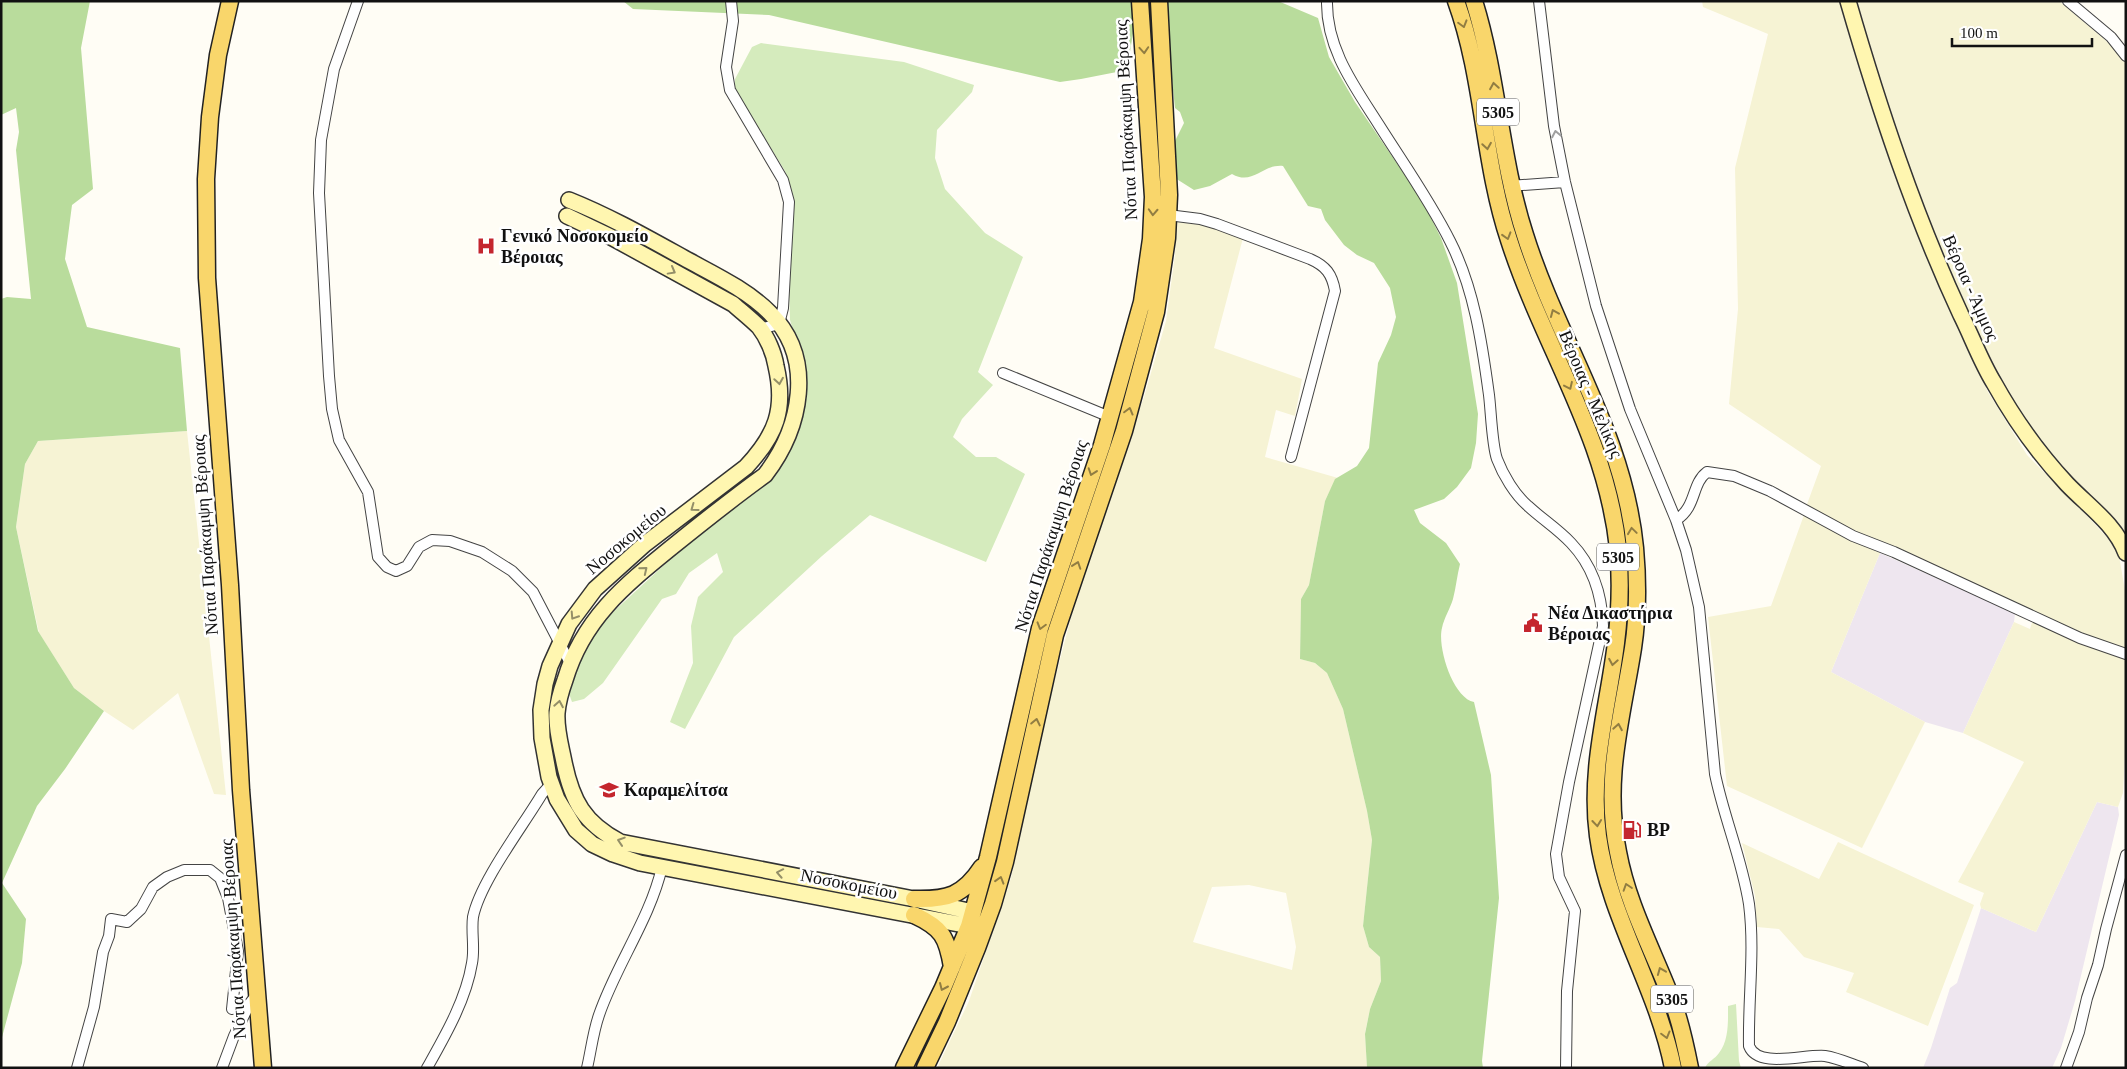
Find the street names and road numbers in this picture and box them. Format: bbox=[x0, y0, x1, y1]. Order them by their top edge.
street label: Νότια Παράκαμψη Βέροιας bbox=[1111, 19, 1141, 221]
road number: 5305 bbox=[1477, 98, 1519, 125]
street label: Βέροια - Άμμος bbox=[1939, 232, 2003, 344]
street label: Βέροιας - Μελίκης bbox=[1555, 327, 1627, 461]
street label: Νότια Παράκαμψη Βέροιας bbox=[188, 434, 222, 636]
street label: Νότια Παράκαμψη Βέροιας bbox=[1010, 437, 1092, 635]
street label: Νοσοκομείου bbox=[582, 500, 670, 578]
road number: 5305 bbox=[1597, 544, 1639, 570]
street label: Νότια Παράκαμψη Βέροιας bbox=[216, 838, 250, 1040]
street label: Νοσοκομείου bbox=[799, 865, 899, 903]
road number: 5305 bbox=[1651, 986, 1693, 1012]

